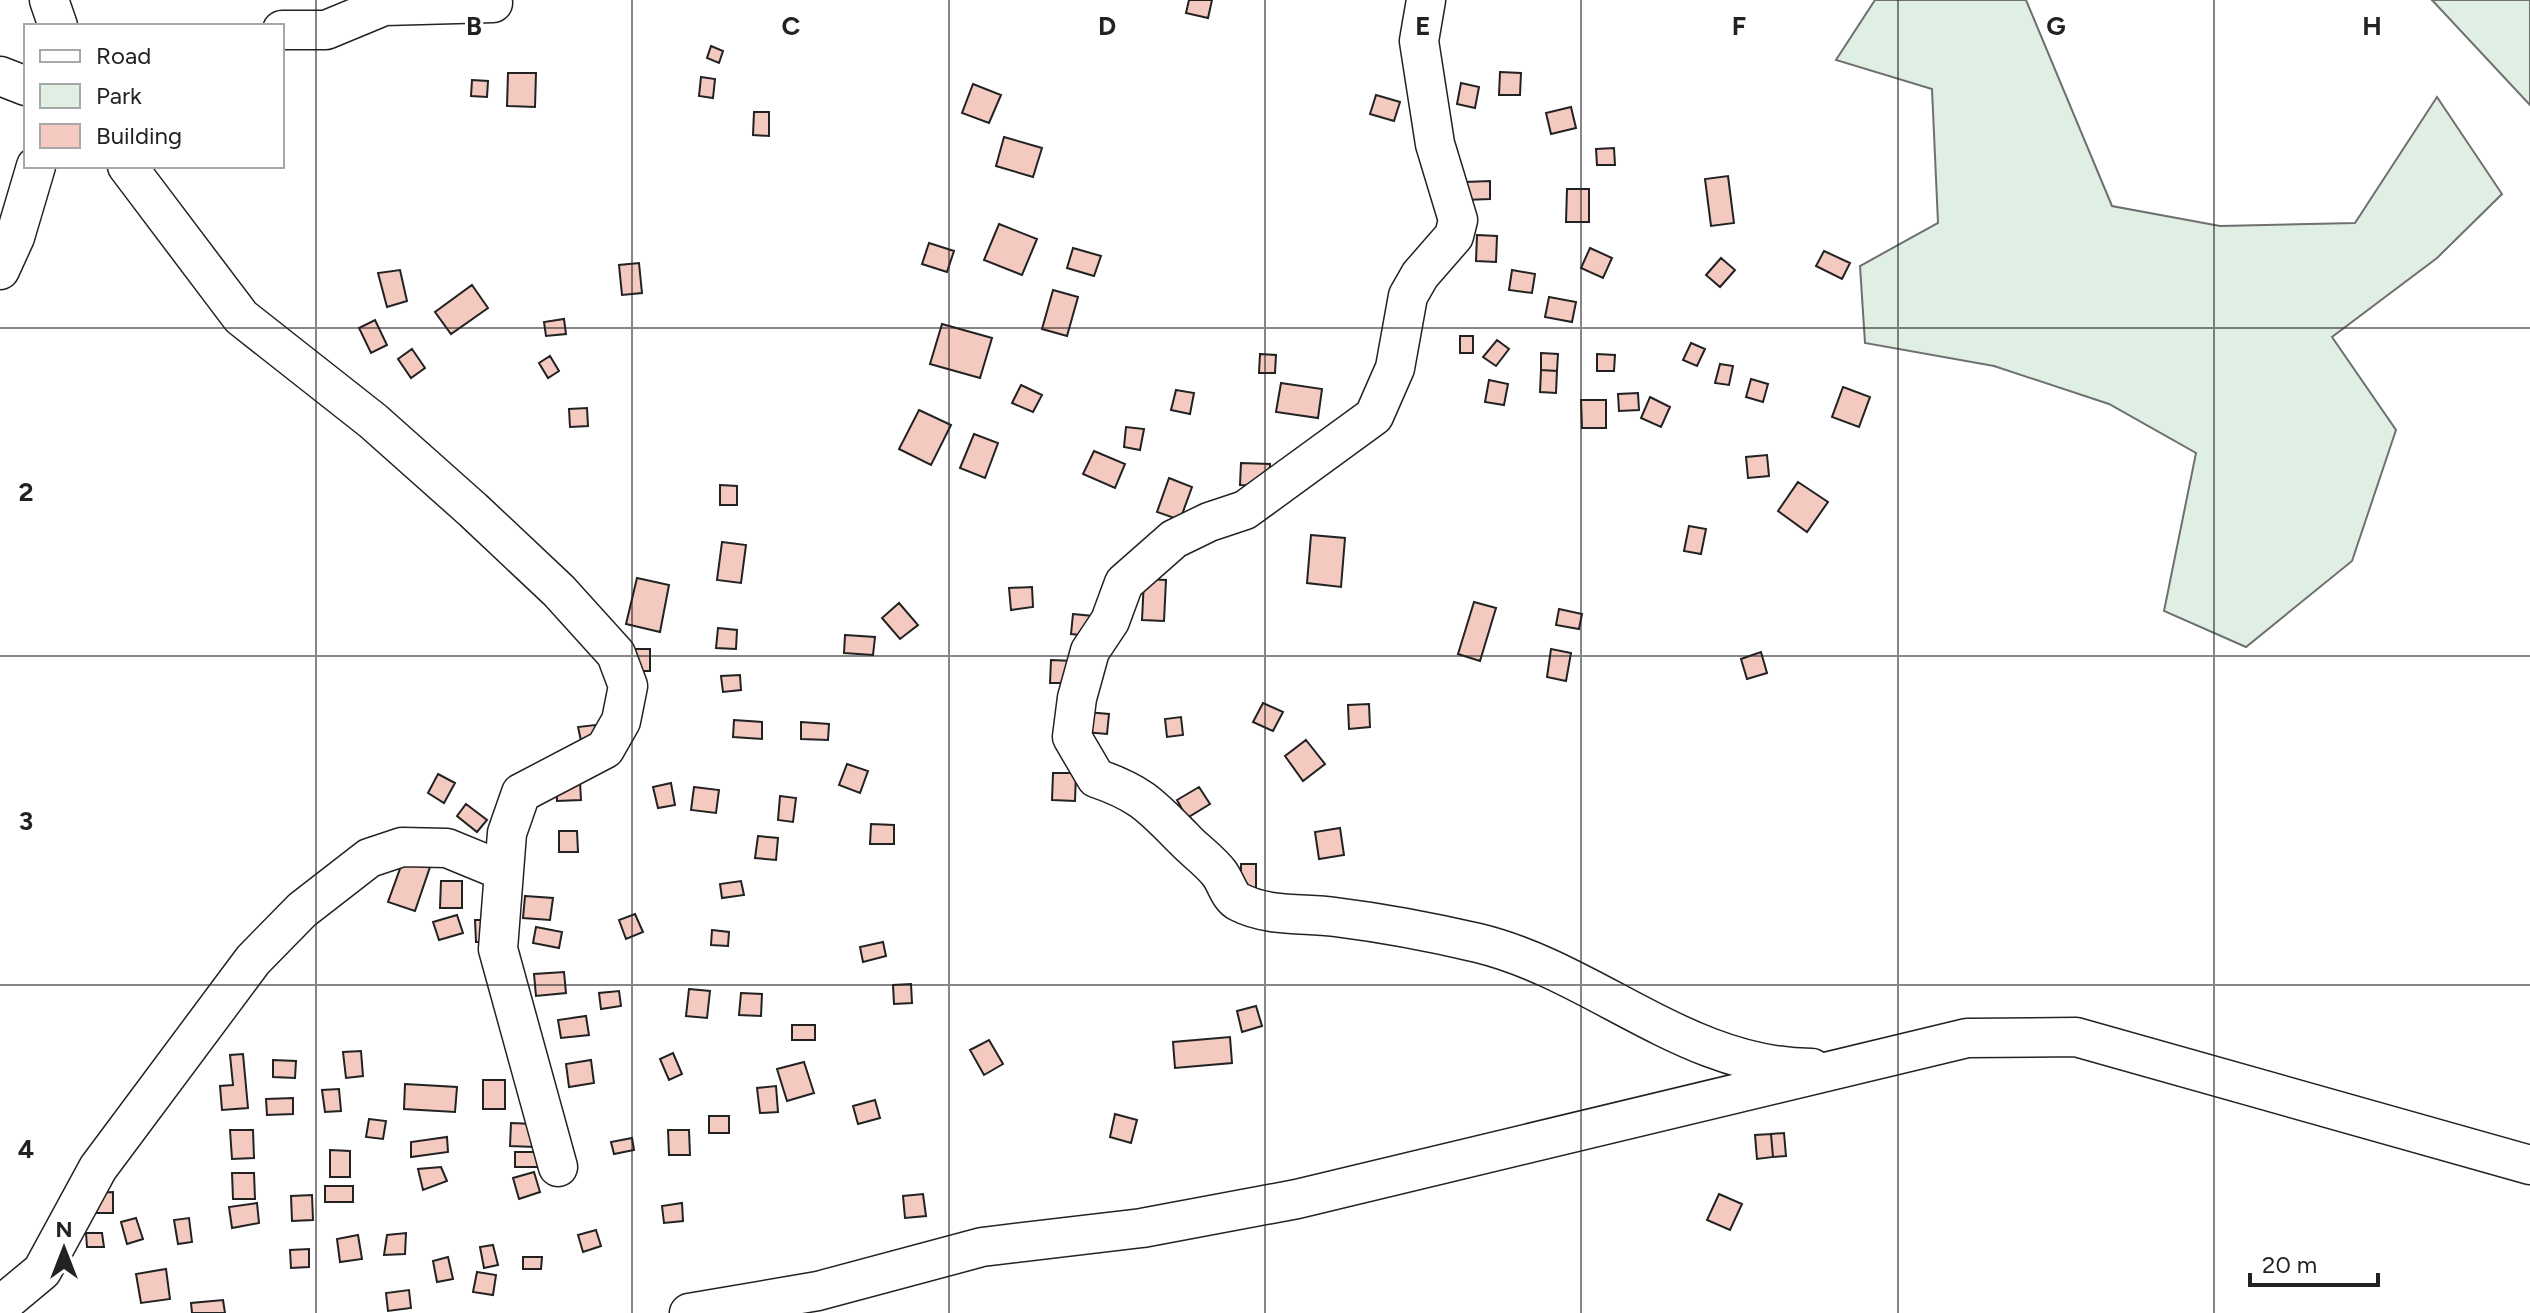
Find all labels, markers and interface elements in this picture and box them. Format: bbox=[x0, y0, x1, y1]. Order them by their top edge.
text: B bbox=[466, 10, 482, 42]
text: C bbox=[782, 10, 801, 42]
text: D bbox=[1098, 10, 1116, 42]
text: E bbox=[1415, 10, 1431, 42]
text: F bbox=[1732, 10, 1746, 42]
text: G bbox=[2046, 10, 2066, 42]
text: H bbox=[2362, 10, 2382, 42]
legend bbox=[24, 24, 284, 168]
text: Road bbox=[96, 41, 151, 70]
text: Park bbox=[96, 81, 142, 110]
text: Building bbox=[96, 121, 182, 150]
text: 2 bbox=[18, 476, 34, 508]
text: 3 bbox=[19, 805, 33, 837]
text: 4 bbox=[18, 1133, 34, 1165]
north arrow bbox=[24, 1209, 104, 1289]
text: N bbox=[55, 1216, 73, 1243]
scale bar bbox=[2250, 1237, 2378, 1287]
text: 20 m bbox=[2262, 1250, 2317, 1279]

